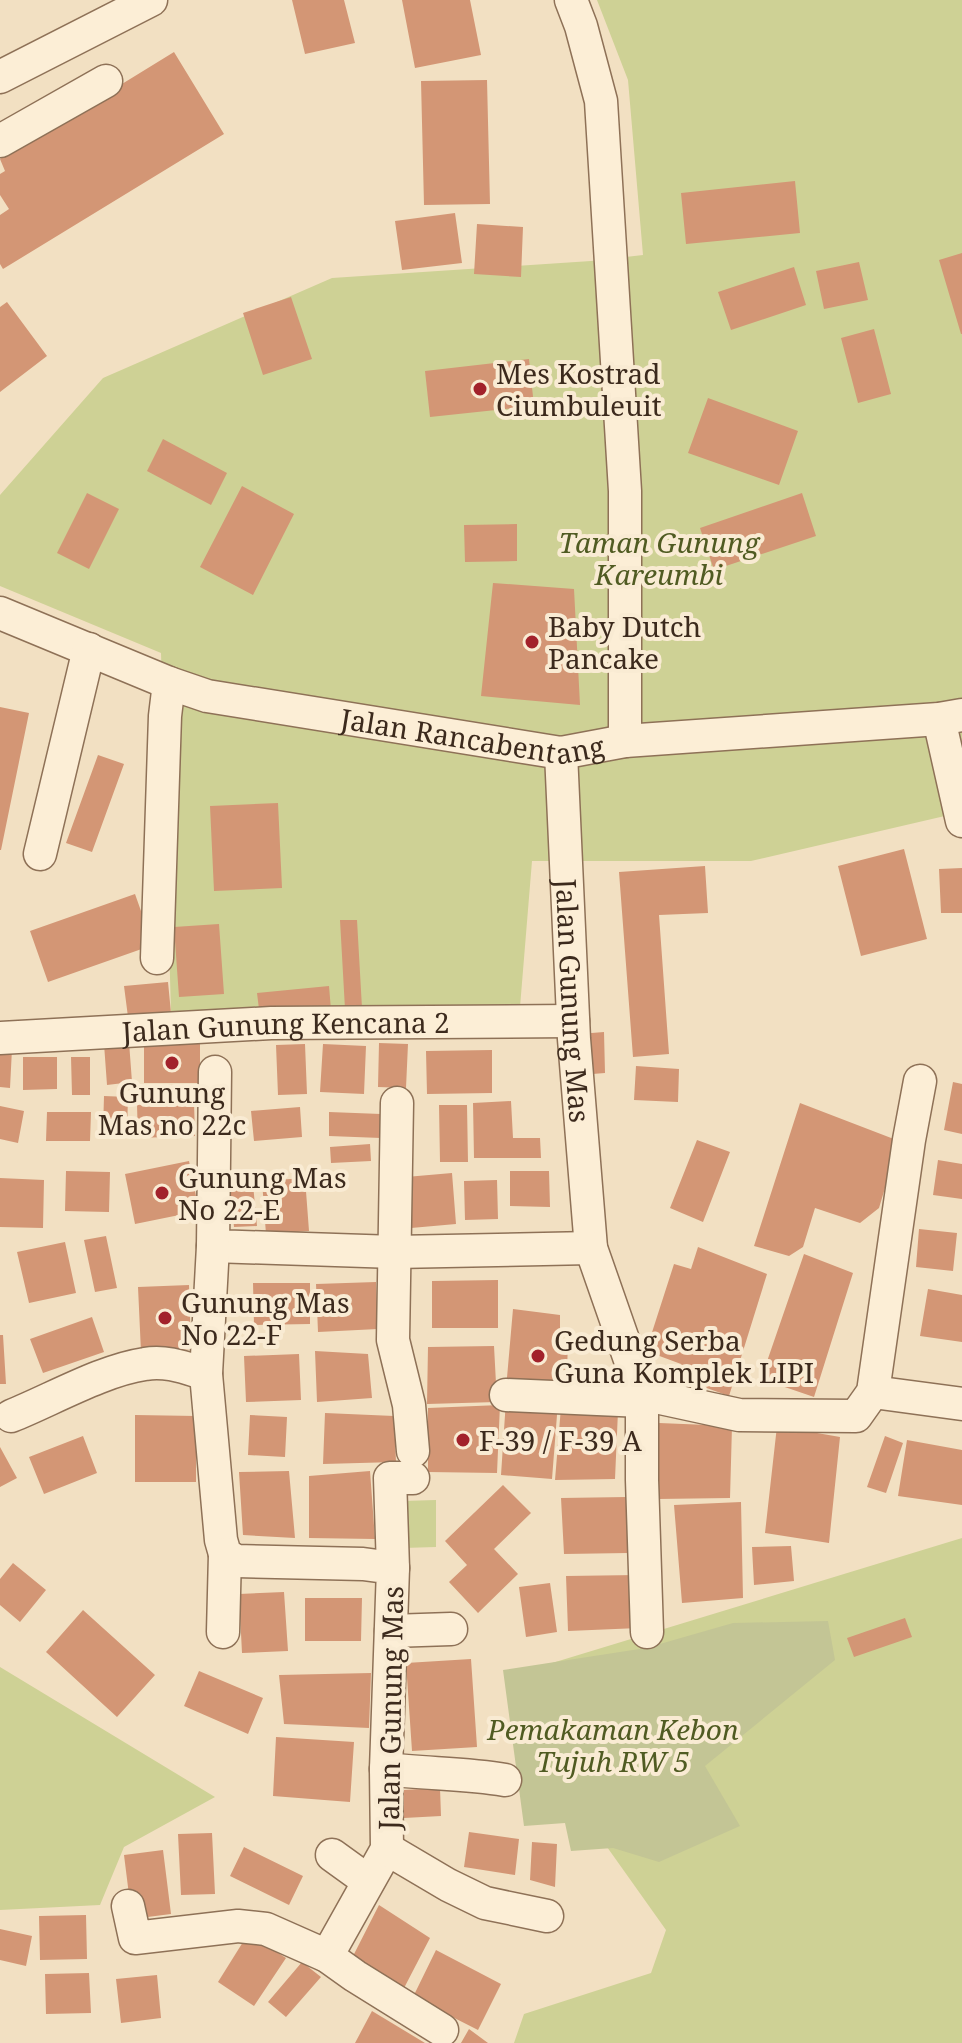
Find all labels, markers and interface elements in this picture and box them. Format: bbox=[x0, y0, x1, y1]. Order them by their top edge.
place label: Mes Kostrad Ciumbuleuit bbox=[496, 354, 662, 424]
marker: Mes Kostrad Ciumbuleuit bbox=[471, 380, 489, 398]
park label: Taman Gunung Kareumbi bbox=[559, 523, 761, 593]
place label: Baby Dutch Pancake bbox=[548, 607, 701, 677]
marker: Baby Dutch Pancake bbox=[523, 633, 541, 651]
street label: Jalan Rancabentang bbox=[337, 699, 607, 773]
street label: Jalan Gunung Mas bbox=[548, 877, 600, 1124]
street label: Jalan Gunung Kencana 2 bbox=[120, 1003, 450, 1050]
marker: Gunung Mas no 22c bbox=[163, 1054, 181, 1072]
place label: Gunung Mas no 22c bbox=[98, 1073, 246, 1143]
place label: Gunung Mas No 22-E bbox=[178, 1158, 347, 1228]
marker: Gunung Mas No 22-E bbox=[153, 1184, 171, 1202]
place label: Gunung Mas No 22-F bbox=[181, 1283, 350, 1353]
marker: Gunung Mas No 22-F bbox=[156, 1309, 174, 1327]
place label: Gedung Serba Guna Komplek LIPI bbox=[554, 1321, 814, 1391]
marker: Gedung Serba Guna Komplek LIPI bbox=[529, 1347, 547, 1365]
place label: F-39 / F-39 A bbox=[479, 1421, 642, 1459]
marker: F-39 / F-39 A bbox=[454, 1431, 472, 1449]
street label: Jalan Gunung Mas bbox=[369, 1586, 411, 1831]
park label: Pemakaman Kebon Tujuh RW 5 bbox=[486, 1710, 739, 1780]

